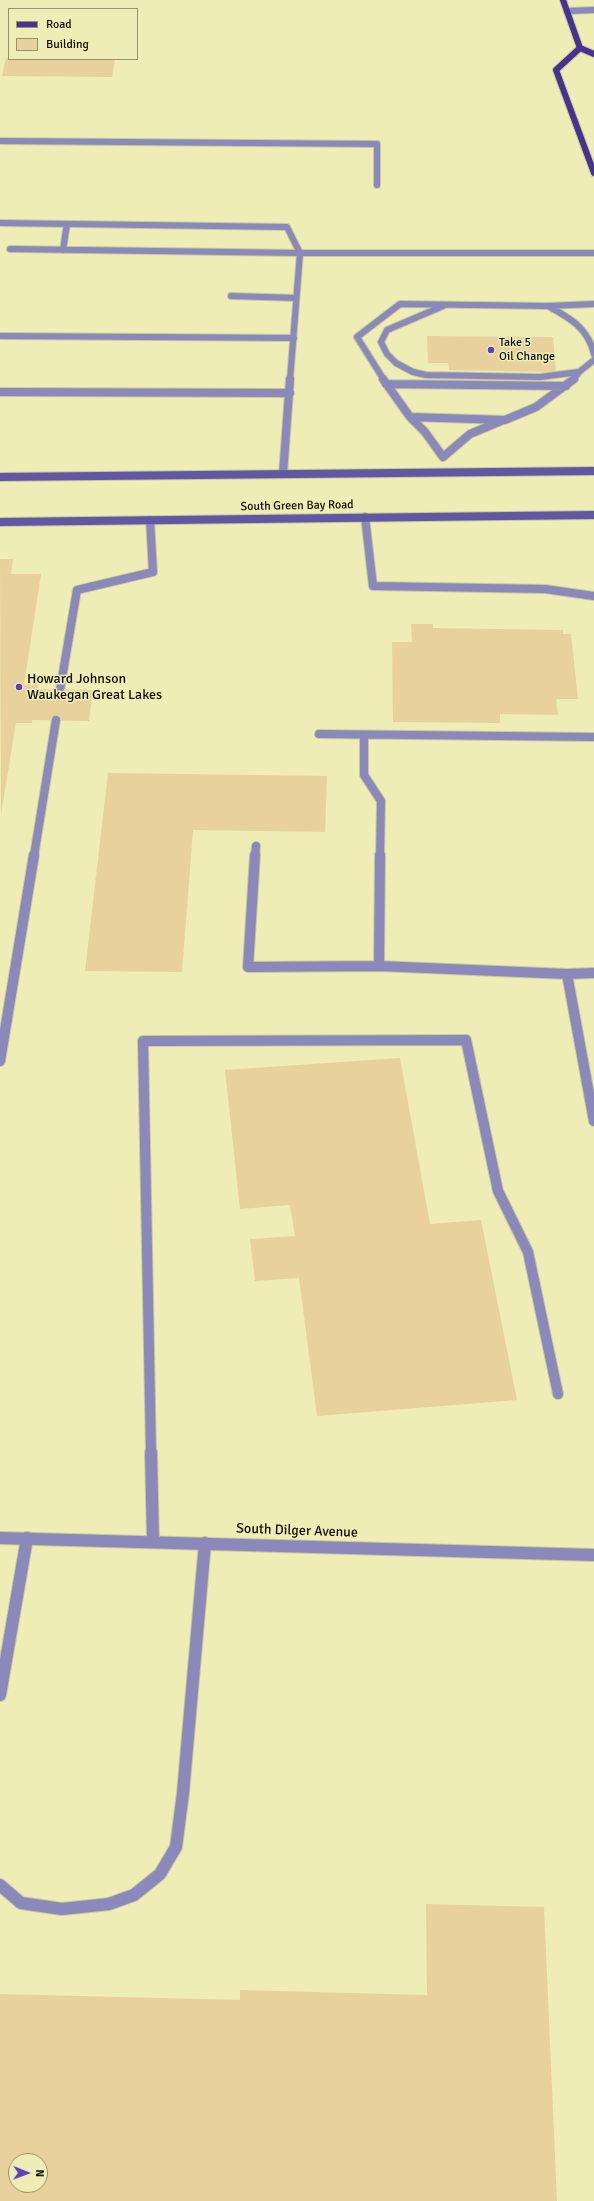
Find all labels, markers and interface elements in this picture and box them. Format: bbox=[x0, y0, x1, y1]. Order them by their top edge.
legend bbox=[8, 8, 138, 60]
text: Road bbox=[46, 17, 72, 32]
text: Building bbox=[46, 37, 89, 52]
place label: Take 5 Oil Change bbox=[499, 336, 555, 364]
marker: Take 5 Oil Change bbox=[486, 345, 496, 355]
street label: South Green Bay Road bbox=[240, 498, 354, 514]
place label: Howard Johnson Waukegan Great Lakes bbox=[27, 671, 162, 704]
marker: Howard Johnson Waukegan Great Lakes bbox=[14, 682, 24, 692]
street label: South Dilger Avenue bbox=[236, 1520, 358, 1542]
north arrow bbox=[8, 2153, 48, 2193]
text: N bbox=[33, 2169, 46, 2177]

